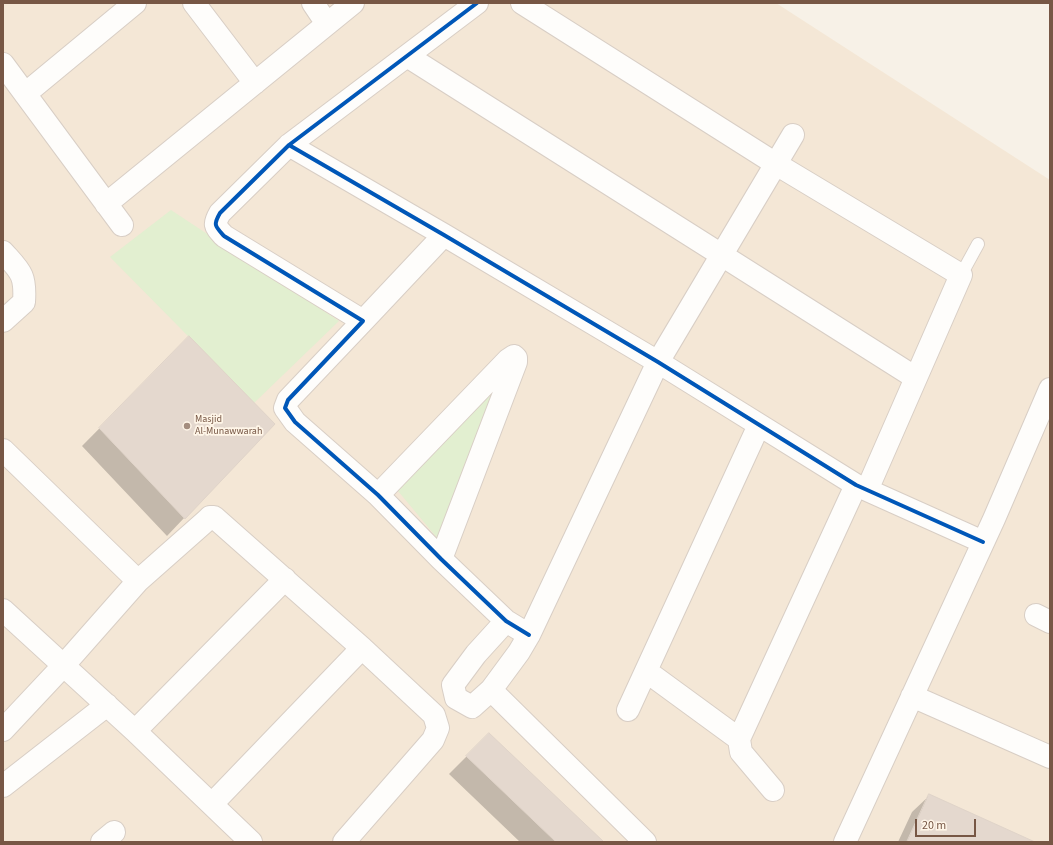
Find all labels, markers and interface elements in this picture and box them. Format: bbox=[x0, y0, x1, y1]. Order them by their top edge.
place label: Masjid Al-Munawwarah bbox=[195, 414, 262, 438]
marker: Masjid Al-Munawwarah bbox=[182, 421, 192, 431]
scale bar bbox=[917, 811, 978, 837]
text: 20 m bbox=[922, 817, 946, 834]

